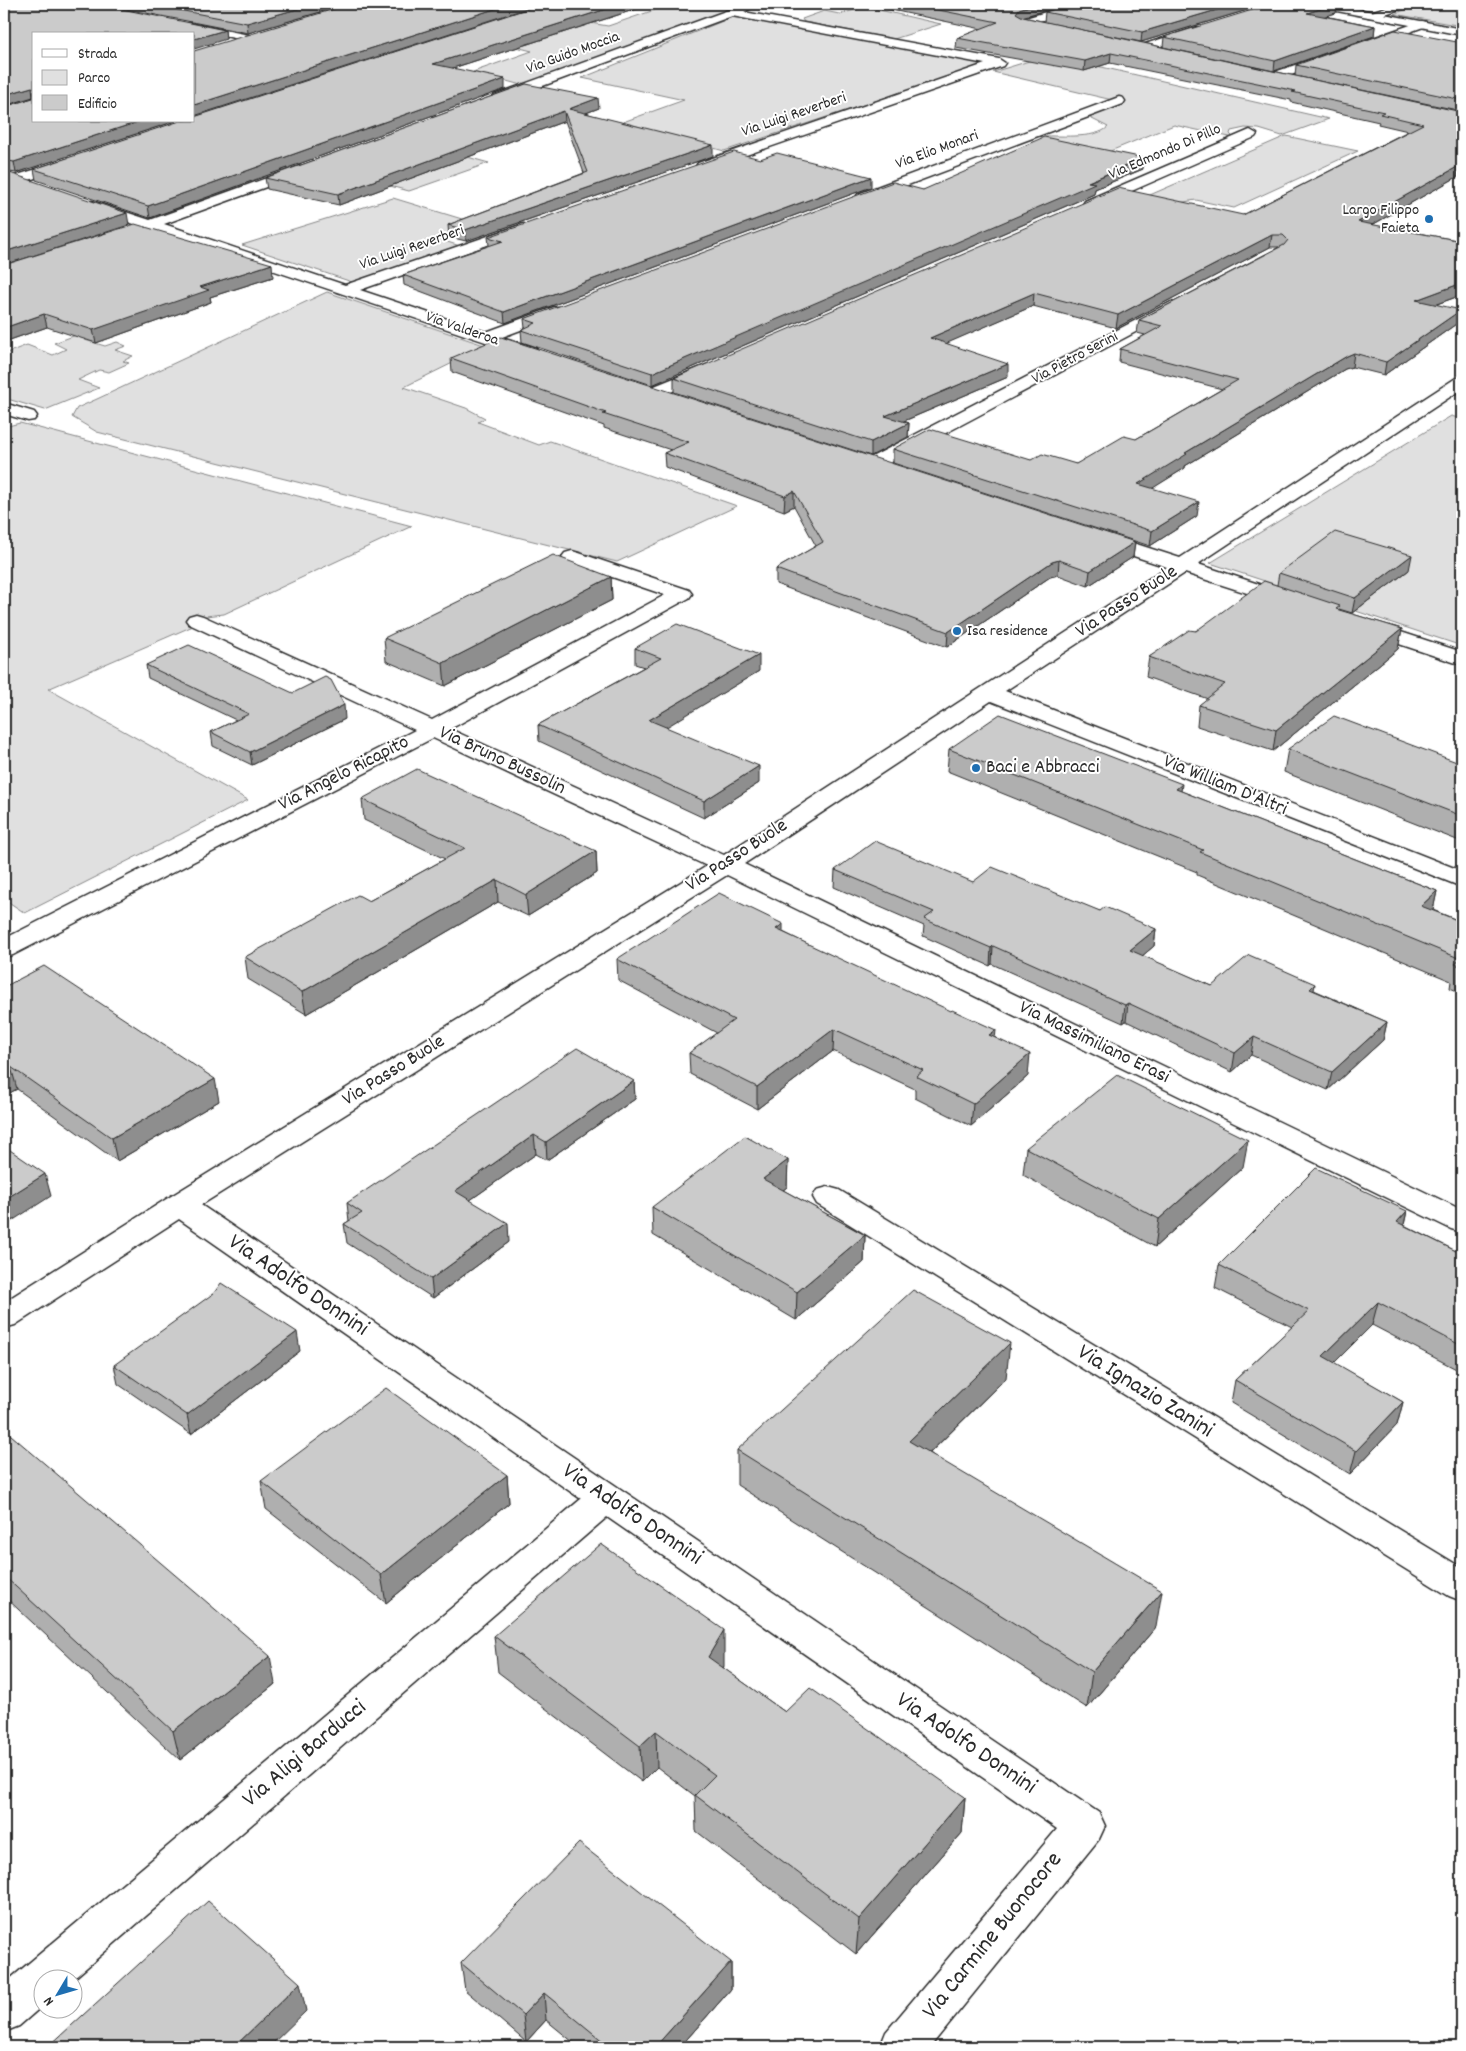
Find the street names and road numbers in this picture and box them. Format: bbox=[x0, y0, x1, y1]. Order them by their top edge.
street label: Via Guido Moccia bbox=[523, 25, 623, 81]
street label: Via Luigi Reverberi bbox=[739, 86, 849, 144]
street label: Via Edmondo Di Pillo bbox=[1105, 118, 1225, 186]
street label: Via Elio Monari bbox=[892, 124, 982, 176]
street label: Via Luigi Reverberi bbox=[357, 219, 467, 277]
street label: Via Valderoa bbox=[422, 306, 502, 352]
street label: Via Pietro Serini bbox=[1028, 326, 1122, 390]
street label: Via Passo Buole bbox=[1070, 558, 1184, 645]
street label: Via Bruno Bussolin bbox=[434, 719, 570, 803]
street label: Via Angelo Ricapito bbox=[274, 729, 414, 819]
street label: Via William D'Altri bbox=[1159, 748, 1292, 824]
street label: Via Passo Buole bbox=[680, 812, 794, 899]
street label: Via Massimiliano Erasi bbox=[1014, 994, 1174, 1092]
street label: Via Passo Buole bbox=[337, 1028, 451, 1114]
street label: Via Adolfo Donnini bbox=[221, 1226, 375, 1346]
street label: Via Ignazio Zanini bbox=[1070, 1336, 1220, 1448]
street label: Via Adolfo Donnini bbox=[555, 1455, 709, 1575]
street label: Via Adolfo Donnini bbox=[889, 1684, 1043, 1804]
street label: Via Aligi Barducci bbox=[235, 1692, 375, 1816]
street label: Via Carmine Buonocore bbox=[915, 1845, 1071, 2027]

